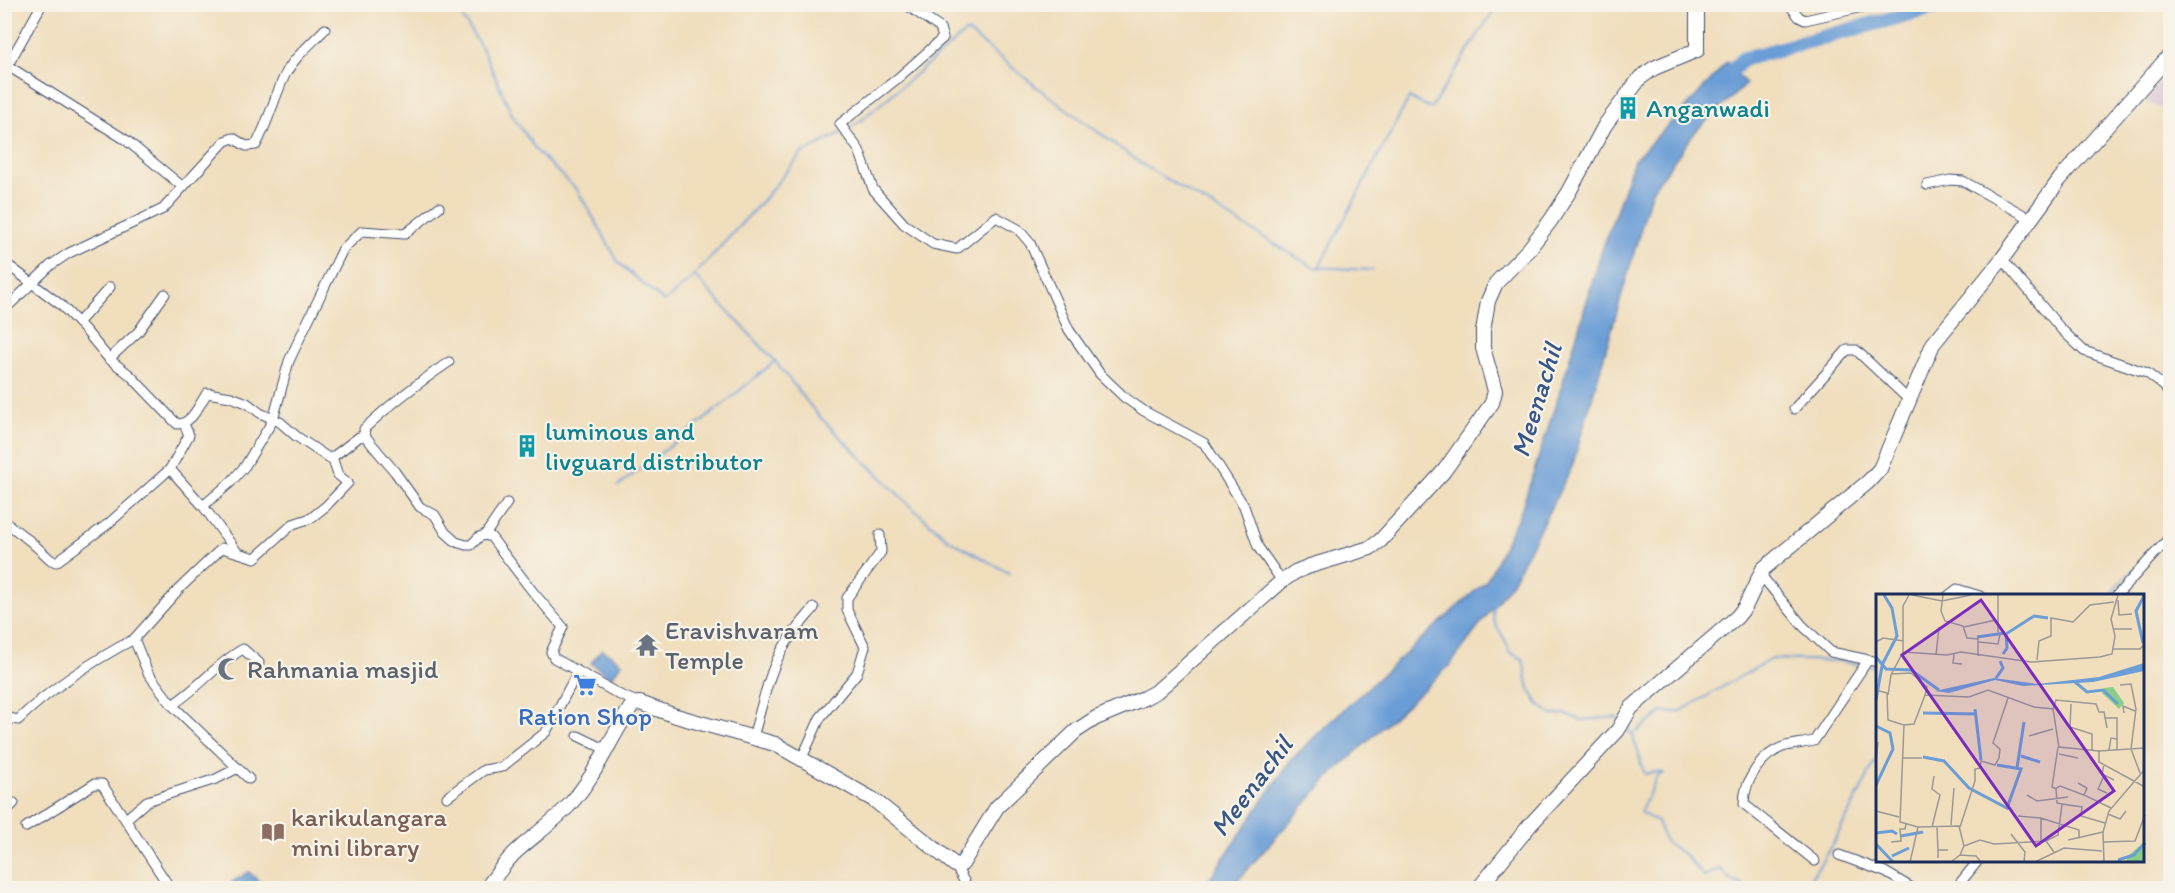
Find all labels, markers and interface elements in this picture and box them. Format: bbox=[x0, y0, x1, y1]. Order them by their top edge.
place label: Anganwadi bbox=[1646, 92, 1770, 124]
building icon: Anganwadi bbox=[1615, 95, 1641, 121]
water label: Meenachil bbox=[1503, 337, 1570, 461]
place label: luminous and livguard distributor bbox=[545, 415, 763, 477]
building icon: luminous and livguard distributor bbox=[514, 433, 540, 459]
inset map bbox=[1876, 594, 2145, 863]
place label: Eravishvaram Temple bbox=[665, 614, 819, 676]
temple icon: Eravishvaram Temple bbox=[634, 632, 660, 658]
place label: Rahmania masjid bbox=[247, 653, 439, 685]
mosque icon: Rahmania masjid bbox=[216, 656, 242, 682]
supermarket icon: Ration Shop bbox=[572, 672, 598, 698]
place label: Ration Shop bbox=[518, 700, 652, 732]
water label: Meenachil bbox=[1202, 727, 1301, 843]
place label: karikulangara mini library bbox=[291, 801, 448, 863]
library icon: karikulangara mini library bbox=[260, 819, 286, 845]

